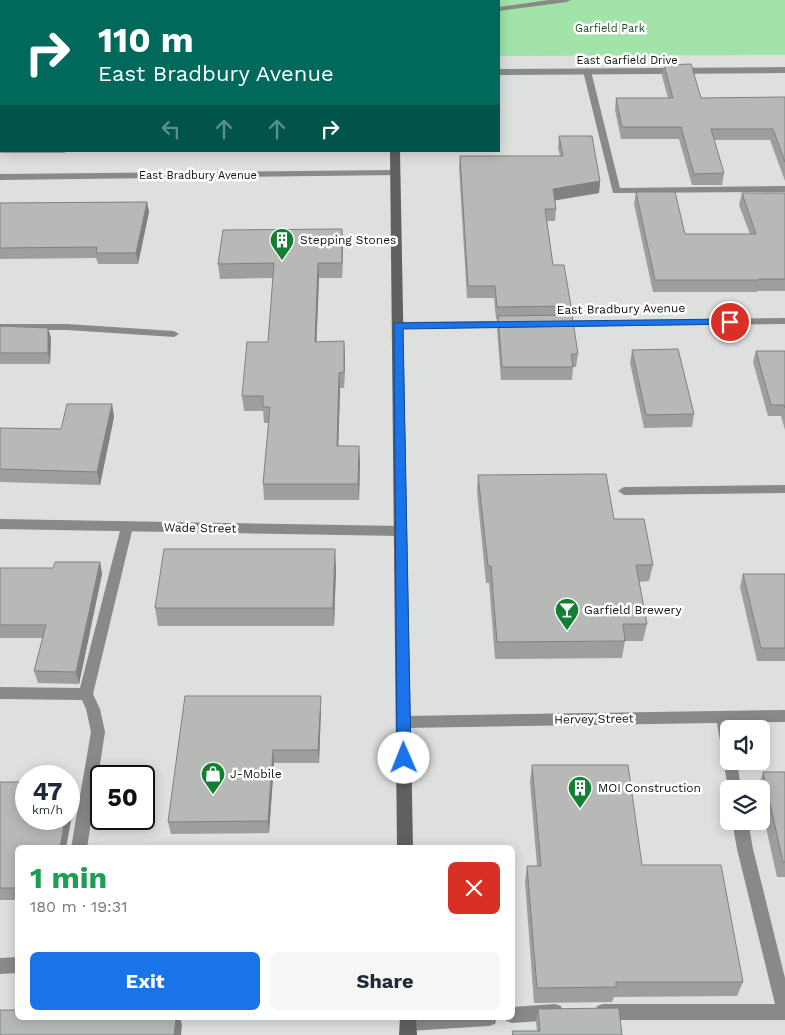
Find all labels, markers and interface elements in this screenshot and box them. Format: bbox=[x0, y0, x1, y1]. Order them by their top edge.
text: 110 m bbox=[98, 19, 194, 61]
icon: right bbox=[15, 20, 80, 85]
park label: Garfield Park bbox=[575, 22, 645, 35]
street label: East Garfield Drive bbox=[576, 54, 678, 67]
text: East Bradbury Avenue bbox=[98, 61, 334, 86]
icon: left bbox=[157, 115, 185, 143]
icon: ahead bbox=[210, 115, 238, 143]
icon: ahead bbox=[263, 115, 291, 143]
icon: right bbox=[316, 115, 344, 143]
street label: East Bradbury Avenue bbox=[139, 169, 257, 182]
building icon: Stepping Stones bbox=[269, 227, 295, 261]
place label: Stepping Stones bbox=[300, 233, 396, 247]
street label: East Bradbury Avenue bbox=[557, 301, 685, 317]
pin bbox=[709, 301, 751, 343]
icon: arrive bbox=[716, 308, 744, 336]
street label: Wade Street bbox=[164, 520, 236, 536]
bar icon: Garfield Brewery bbox=[554, 597, 580, 631]
place label: Garfield Brewery bbox=[584, 603, 682, 617]
street label: Hervey Street bbox=[554, 711, 634, 727]
map controls bbox=[720, 720, 770, 830]
button: sound bbox=[720, 720, 770, 770]
position arrow bbox=[377, 731, 429, 783]
shop icon: J-Mobile bbox=[200, 761, 226, 795]
speed limit sign: 50 bbox=[90, 765, 155, 830]
place label: J-Mobile bbox=[230, 767, 282, 781]
building icon: MOI Construction bbox=[567, 775, 593, 809]
text: 47 bbox=[32, 777, 63, 806]
button: layers bbox=[720, 780, 770, 830]
place label: MOI Construction bbox=[598, 781, 701, 795]
text: km/h bbox=[32, 803, 63, 817]
text: 1 min bbox=[30, 860, 107, 895]
button: close bbox=[448, 862, 500, 914]
text: 180 m · 19:31 bbox=[30, 897, 127, 916]
button: Exit bbox=[30, 952, 260, 1010]
button: Share bbox=[270, 952, 500, 1010]

